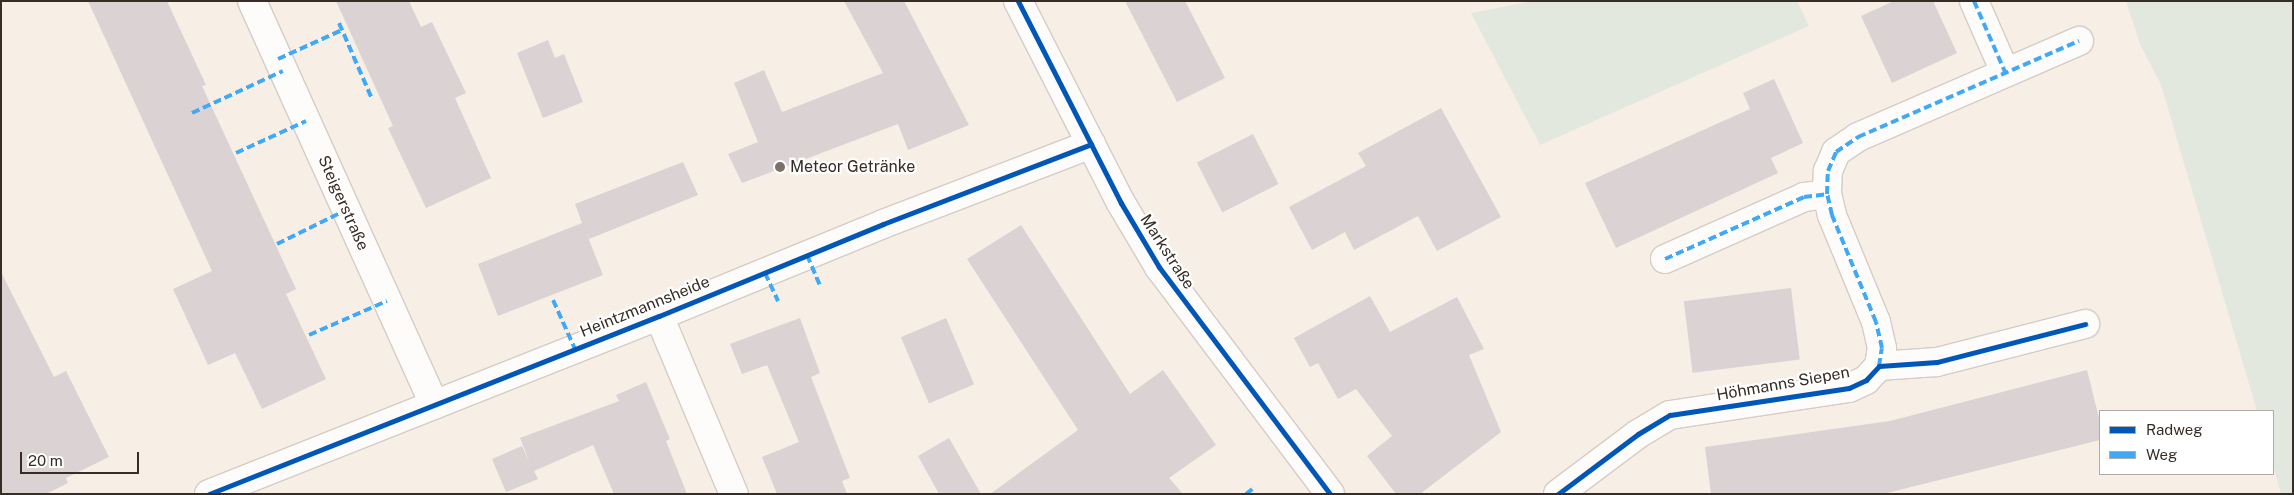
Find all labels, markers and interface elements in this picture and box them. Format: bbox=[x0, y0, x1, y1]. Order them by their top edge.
street label: Steigerstraße bbox=[314, 153, 372, 253]
place label: Meteor Getränke bbox=[790, 157, 915, 177]
marker: Meteor Getränke bbox=[774, 161, 786, 173]
street label: Markstraße bbox=[1136, 211, 1198, 293]
street label: Heintzmannsheide bbox=[577, 272, 713, 342]
street label: Höhmanns Siepen bbox=[1715, 363, 1851, 405]
legend bbox=[2099, 410, 2274, 475]
text: Radweg bbox=[2146, 421, 2203, 438]
scale bar bbox=[22, 442, 141, 474]
text: Weg bbox=[2146, 446, 2177, 463]
text: 20 m bbox=[28, 452, 63, 469]

